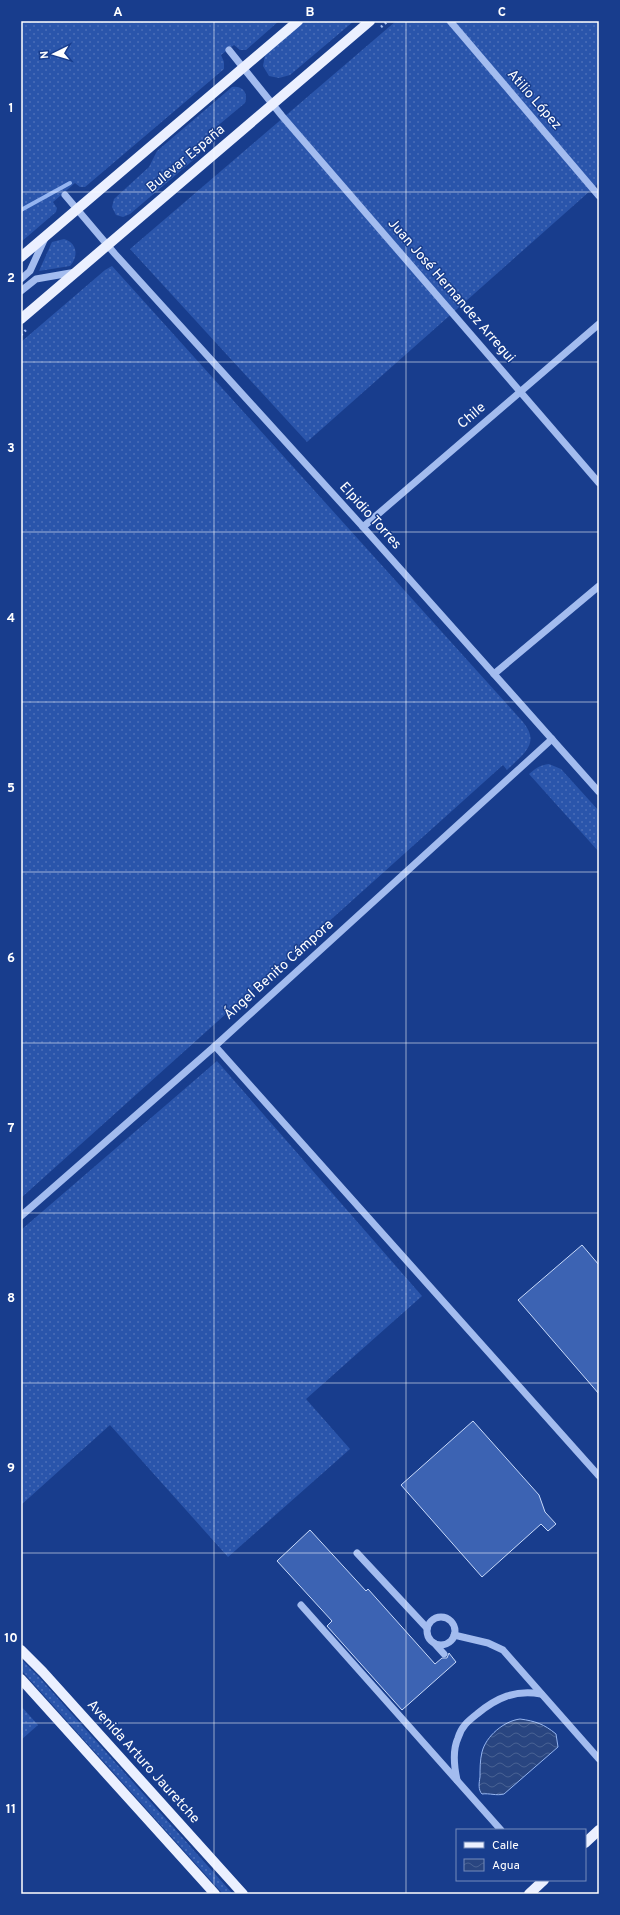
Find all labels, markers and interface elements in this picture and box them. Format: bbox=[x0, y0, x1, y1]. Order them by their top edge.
text: A bbox=[113, 5, 123, 21]
text: B bbox=[306, 5, 315, 21]
text: C bbox=[498, 5, 506, 21]
north arrow bbox=[34, 34, 74, 74]
text: N bbox=[38, 50, 52, 59]
street label: Atilio López bbox=[503, 66, 565, 134]
text: 1 bbox=[8, 101, 14, 117]
street label: Bulevar España bbox=[143, 121, 229, 197]
street label: Juan José Hernandez Arregui bbox=[384, 215, 518, 367]
text: 2 bbox=[7, 271, 15, 287]
street label: Chile bbox=[454, 399, 490, 433]
text: 3 bbox=[7, 441, 15, 457]
street label: Elpidio Torres bbox=[335, 479, 405, 553]
text: 4 bbox=[7, 611, 15, 627]
text: 5 bbox=[7, 781, 15, 797]
street label: Ángel Benito Cámpora bbox=[220, 916, 337, 1024]
text: 6 bbox=[7, 951, 15, 967]
text: 7 bbox=[8, 1121, 15, 1137]
text: 8 bbox=[7, 1291, 15, 1307]
text: 9 bbox=[7, 1461, 15, 1477]
text: 10 bbox=[4, 1631, 18, 1647]
street label: Avenida Arturo Jauretche bbox=[83, 1697, 203, 1827]
text: 11 bbox=[6, 1802, 16, 1818]
legend bbox=[456, 1829, 586, 1881]
text: Calle bbox=[492, 1838, 519, 1854]
text: Agua bbox=[492, 1858, 520, 1874]

